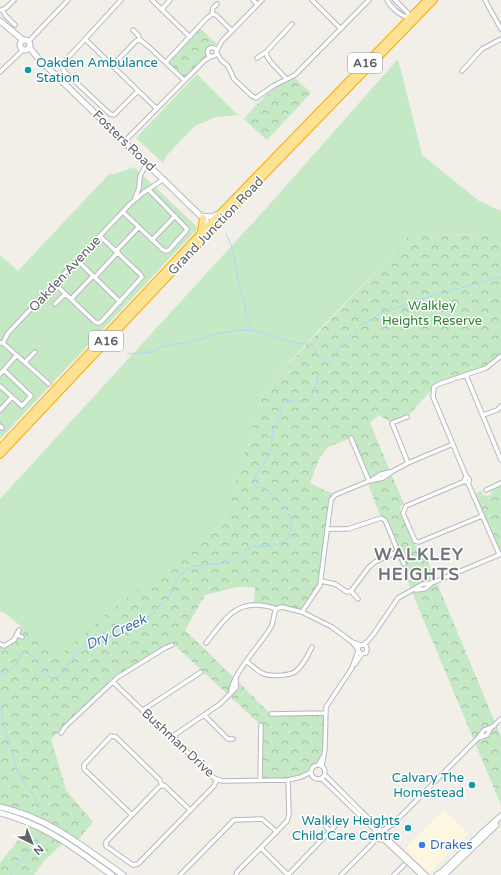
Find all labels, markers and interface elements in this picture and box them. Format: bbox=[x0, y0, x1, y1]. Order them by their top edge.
road number: A16 bbox=[348, 53, 382, 73]
place label: Oakden Ambulance Station bbox=[36, 55, 158, 86]
marker: Oakden Ambulance Station bbox=[23, 65, 33, 75]
street label: Fosters Road bbox=[89, 107, 159, 175]
street label: Grand Junction Road bbox=[165, 173, 267, 279]
street label: Oakden Avenue bbox=[26, 233, 104, 315]
park label: Walkley Heights Reserve bbox=[382, 298, 482, 329]
road number: A16 bbox=[89, 331, 123, 351]
district label: WALKLEY HEIGHTS bbox=[374, 544, 464, 585]
water label: Dry Creek bbox=[83, 610, 150, 653]
street label: Bushman Drive bbox=[138, 705, 218, 781]
place label: Calvary The Homestead bbox=[392, 770, 464, 801]
marker: Calvary The Homestead bbox=[467, 780, 477, 790]
place label: Walkley Heights Child Care Centre bbox=[292, 813, 400, 844]
north arrow bbox=[12, 823, 52, 863]
marker: Walkley Heights Child Care Centre bbox=[403, 823, 413, 833]
place label: Drakes bbox=[430, 837, 473, 853]
marker: Drakes bbox=[417, 840, 427, 850]
text: N bbox=[31, 842, 46, 858]

